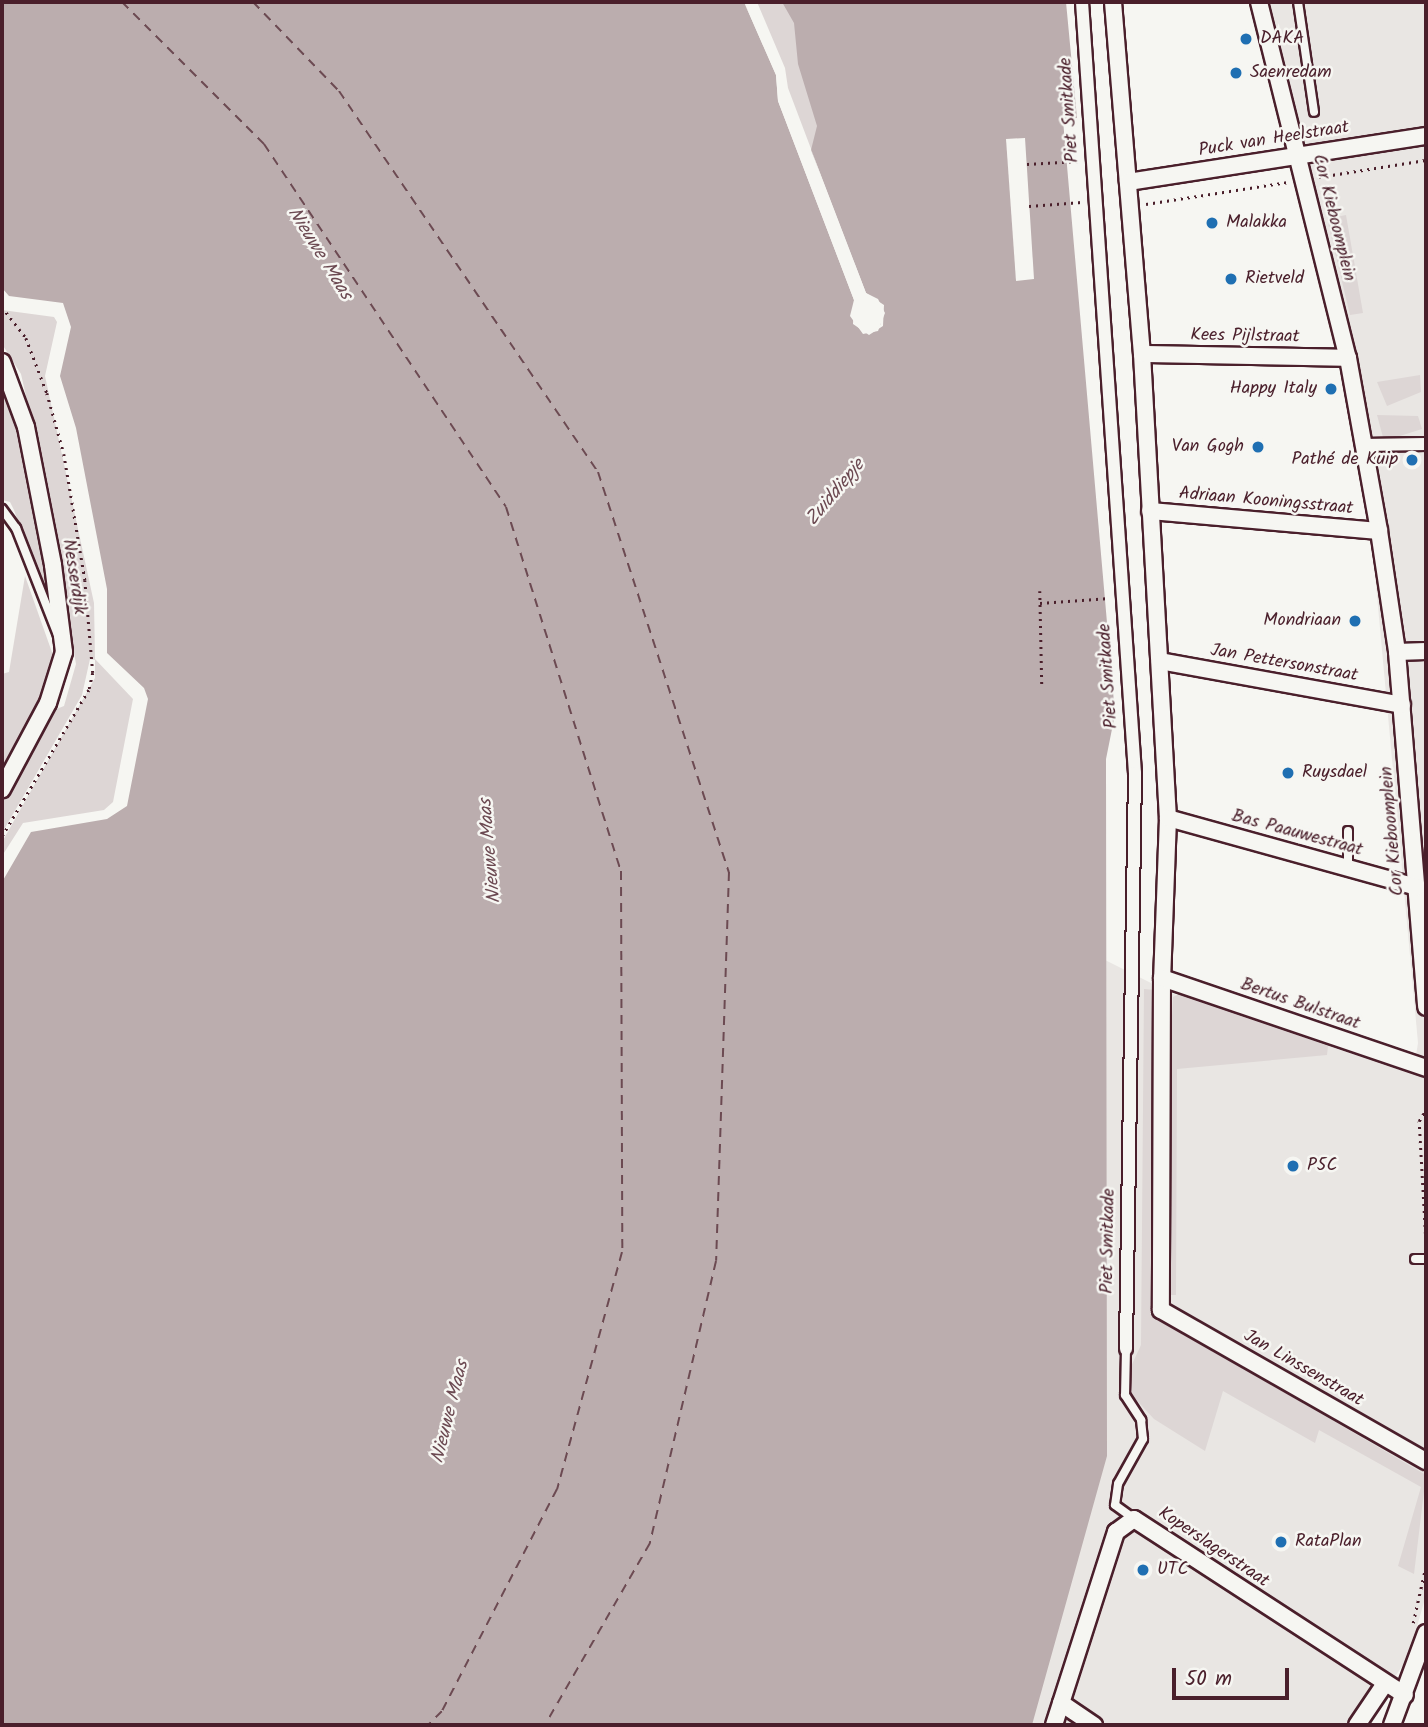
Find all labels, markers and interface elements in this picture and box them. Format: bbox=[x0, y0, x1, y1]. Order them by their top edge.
place label: DAKA bbox=[1260, 28, 1304, 50]
marker: DAKA bbox=[1238, 31, 1254, 47]
street label: Piet Smitkade bbox=[1056, 57, 1084, 163]
place label: Saenredam bbox=[1250, 62, 1332, 84]
marker: Saenredam bbox=[1228, 65, 1244, 81]
street label: Puck van Heelstraat bbox=[1197, 117, 1351, 163]
street label: Cor Kieboomplein bbox=[1307, 152, 1359, 284]
water label: Nieuwe Maas bbox=[282, 203, 356, 305]
place label: Malakka bbox=[1226, 212, 1287, 234]
marker: Malakka bbox=[1204, 215, 1220, 231]
place label: Rietveld bbox=[1245, 268, 1304, 290]
marker: Rietveld bbox=[1223, 271, 1239, 287]
street label: Kees Pijlstraat bbox=[1190, 325, 1300, 349]
place label: Happy Italy bbox=[1230, 378, 1317, 400]
marker: Happy Italy bbox=[1323, 381, 1339, 397]
place label: Van Gogh bbox=[1172, 436, 1244, 458]
marker: Van Gogh bbox=[1250, 439, 1266, 455]
place label: Pathé de Kuip bbox=[1292, 449, 1398, 471]
marker: Pathé de Kuip bbox=[1404, 452, 1420, 468]
water label: Zuiddiepje bbox=[802, 455, 870, 531]
street label: Adriaan Kooningsstraat bbox=[1178, 484, 1354, 520]
street label: Nesserdijk bbox=[56, 538, 90, 616]
place label: Mondriaan bbox=[1263, 610, 1341, 632]
marker: Mondriaan bbox=[1347, 613, 1363, 629]
street label: Piet Smitkade bbox=[1095, 623, 1123, 729]
street label: Jan Pettersonstraat bbox=[1209, 640, 1359, 688]
place label: Ruysdael bbox=[1302, 762, 1367, 784]
marker: Ruysdael bbox=[1280, 765, 1296, 781]
street label: Cor Kieboomplein bbox=[1377, 765, 1409, 897]
water label: Nieuwe Maas bbox=[475, 798, 507, 904]
street label: Bas Paauwestraat bbox=[1229, 806, 1365, 862]
street label: Bertus Bulstraat bbox=[1237, 974, 1363, 1036]
place label: P5C bbox=[1307, 1155, 1337, 1177]
marker: P5C bbox=[1285, 1158, 1301, 1174]
street label: Piet Smitkade bbox=[1097, 1188, 1121, 1294]
street label: Jan Linssenstraat bbox=[1239, 1326, 1367, 1412]
water label: Nieuwe Maas bbox=[427, 1358, 475, 1466]
street label: Koperslagerstraat bbox=[1153, 1503, 1273, 1593]
place label: RataPlan bbox=[1295, 1531, 1362, 1553]
marker: RataPlan bbox=[1273, 1534, 1289, 1550]
place label: UTC bbox=[1157, 1559, 1188, 1581]
marker: UTC bbox=[1135, 1562, 1151, 1578]
scale bar bbox=[1176, 1654, 1293, 1698]
text: 50 m bbox=[1185, 1663, 1232, 1696]

